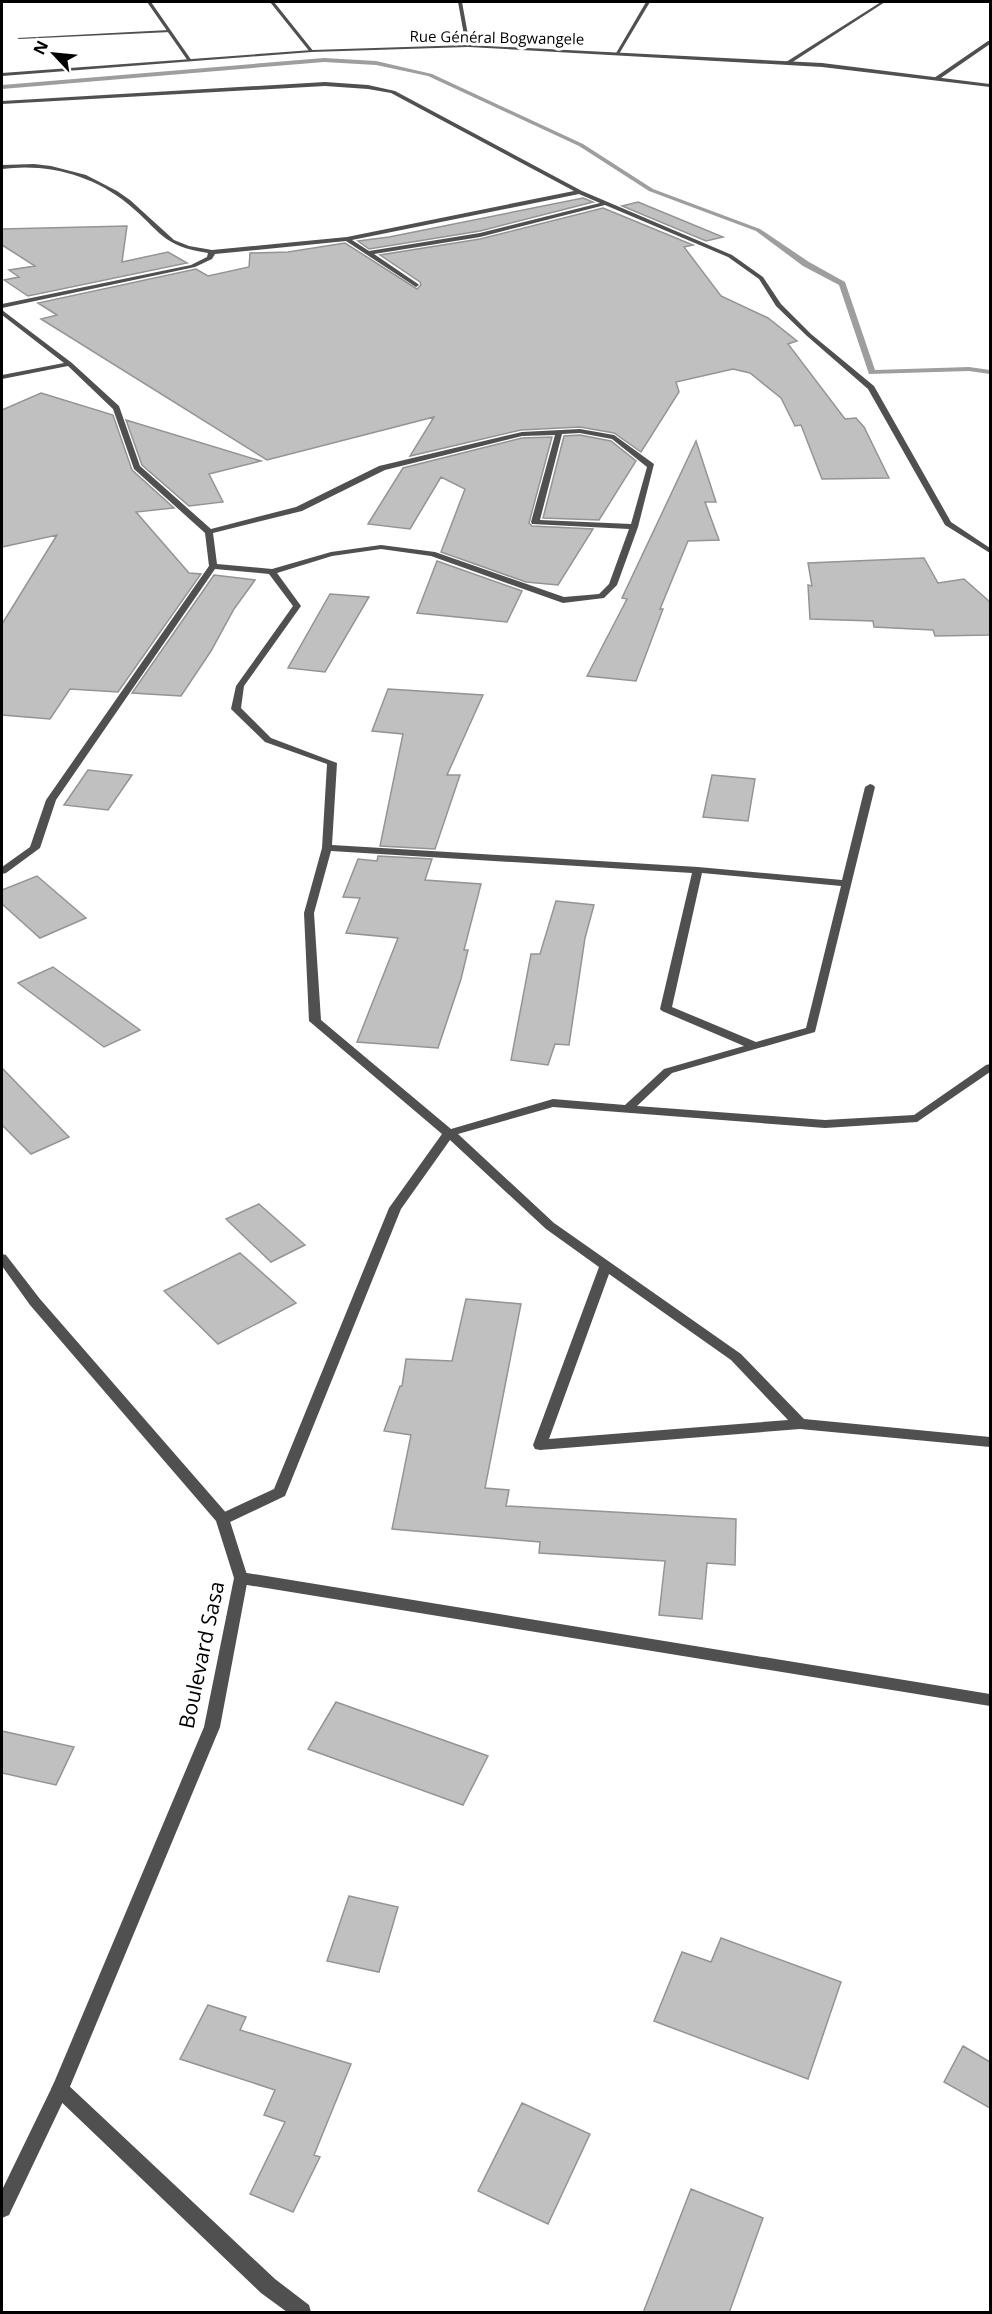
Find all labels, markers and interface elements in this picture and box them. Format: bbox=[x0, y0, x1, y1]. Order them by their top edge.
north arrow bbox=[24, 24, 84, 84]
street label: Rue Général Bogwangele bbox=[410, 25, 585, 49]
text: N bbox=[28, 37, 53, 58]
street label: Boulevard Sasa bbox=[172, 1578, 230, 1731]

